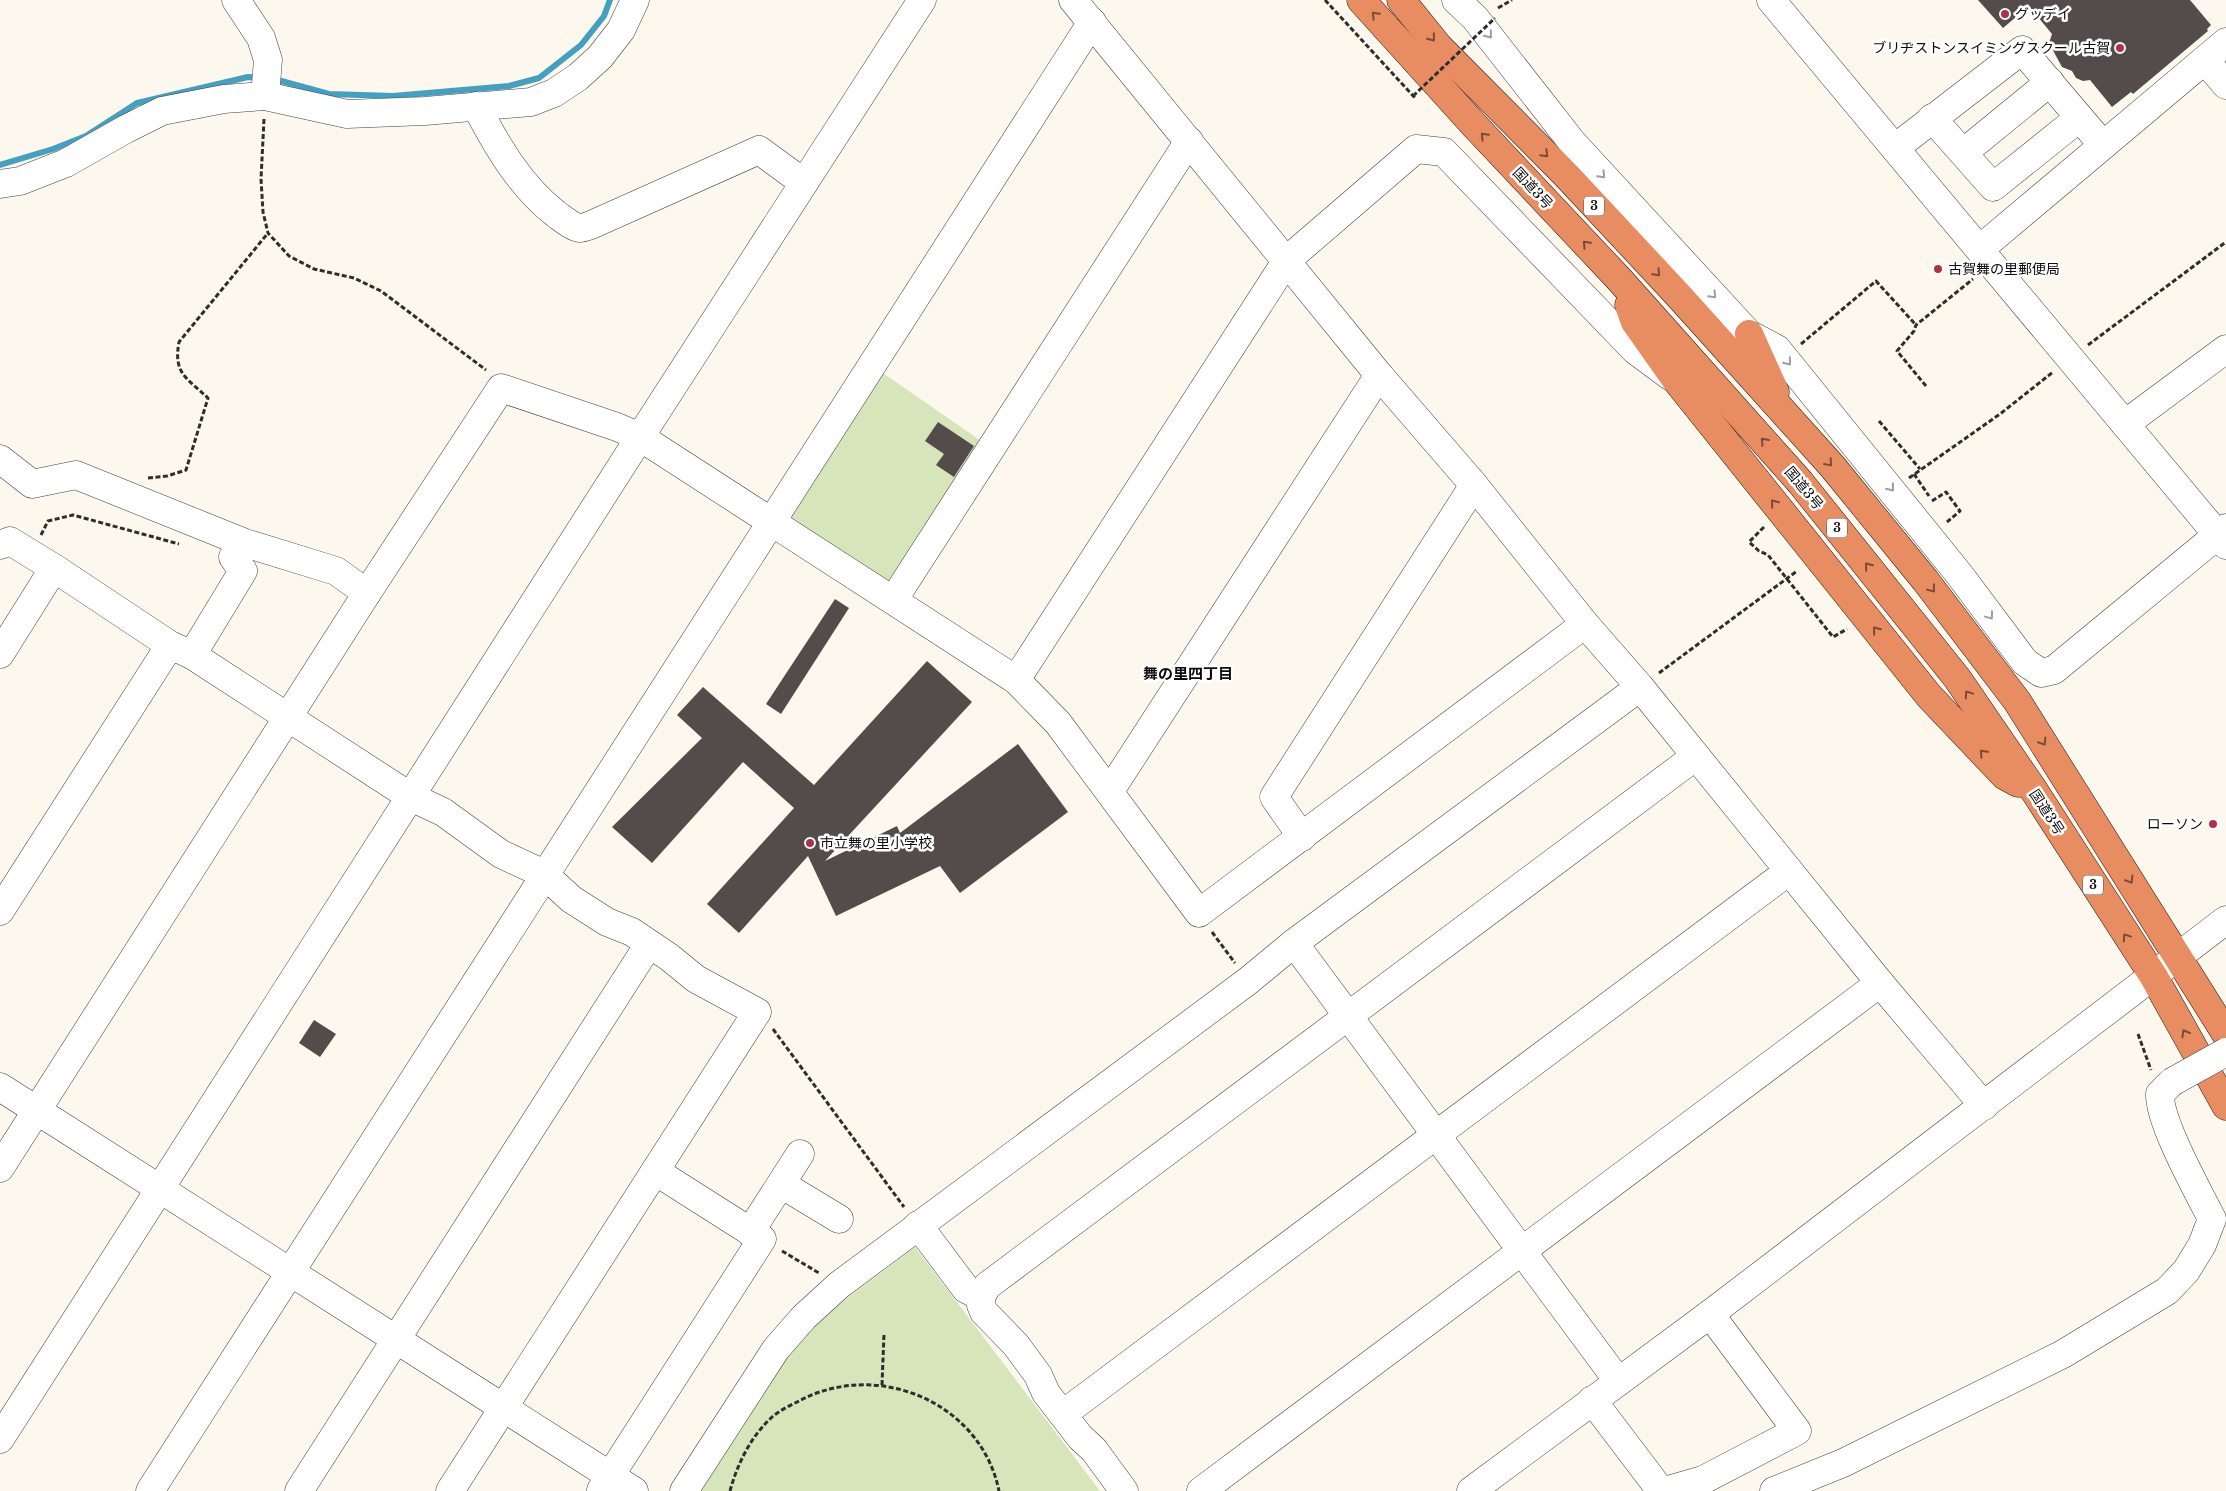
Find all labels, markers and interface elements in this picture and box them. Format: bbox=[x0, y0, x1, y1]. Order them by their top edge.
place label: グッデイ bbox=[2015, 5, 2071, 23]
marker: グッデイ bbox=[1999, 8, 2011, 20]
one-way arrow bbox=[1372, 12, 1381, 21]
one-way arrow bbox=[1484, 30, 1493, 39]
one-way arrow bbox=[1427, 32, 1435, 41]
place label: ブリヂストンスイミングスクール古賀 bbox=[1872, 39, 2110, 57]
marker: ブリヂストンスイミングスクール古賀 bbox=[2114, 42, 2126, 54]
one-way arrow bbox=[1481, 133, 1490, 142]
one-way arrow bbox=[1540, 149, 1549, 158]
street label: 国道3号 bbox=[1509, 163, 1557, 213]
one-way arrow bbox=[1596, 170, 1605, 179]
road number: 3 bbox=[1584, 197, 1604, 216]
one-way arrow bbox=[1583, 241, 1592, 250]
place label: 古賀舞の里郵便局 bbox=[1948, 260, 2060, 278]
marker: 古賀舞の里郵便局 bbox=[1932, 263, 1944, 275]
one-way arrow bbox=[1651, 267, 1660, 276]
one-way arrow bbox=[1707, 289, 1716, 298]
one-way arrow bbox=[1783, 356, 1791, 365]
one-way arrow bbox=[1761, 438, 1770, 447]
one-way arrow bbox=[1823, 457, 1832, 466]
street label: 国道3号 bbox=[1781, 463, 1827, 513]
one-way arrow bbox=[1885, 482, 1893, 491]
one-way arrow bbox=[1771, 500, 1780, 509]
road number: 3 bbox=[1827, 518, 1847, 538]
one-way arrow bbox=[1865, 562, 1874, 571]
one-way arrow bbox=[1926, 583, 1934, 592]
one-way arrow bbox=[1985, 610, 1993, 619]
one-way arrow bbox=[1874, 627, 1882, 636]
district label: 舞の里四丁目 bbox=[1143, 664, 1233, 683]
one-way arrow bbox=[1965, 690, 1974, 700]
one-way arrow bbox=[2037, 737, 2047, 746]
one-way arrow bbox=[1980, 749, 1989, 758]
street label: 国道3号 bbox=[2026, 786, 2068, 838]
place label: ローソン bbox=[2147, 815, 2203, 833]
marker: ローソン bbox=[2207, 818, 2219, 830]
place label: 市立舞の里小学校 bbox=[820, 834, 932, 852]
marker: 市立舞の里小学校 bbox=[804, 837, 816, 849]
one-way arrow bbox=[2123, 874, 2133, 883]
road number: 3 bbox=[2083, 876, 2103, 894]
one-way arrow bbox=[2123, 933, 2132, 943]
one-way arrow bbox=[2181, 1029, 2191, 1038]

